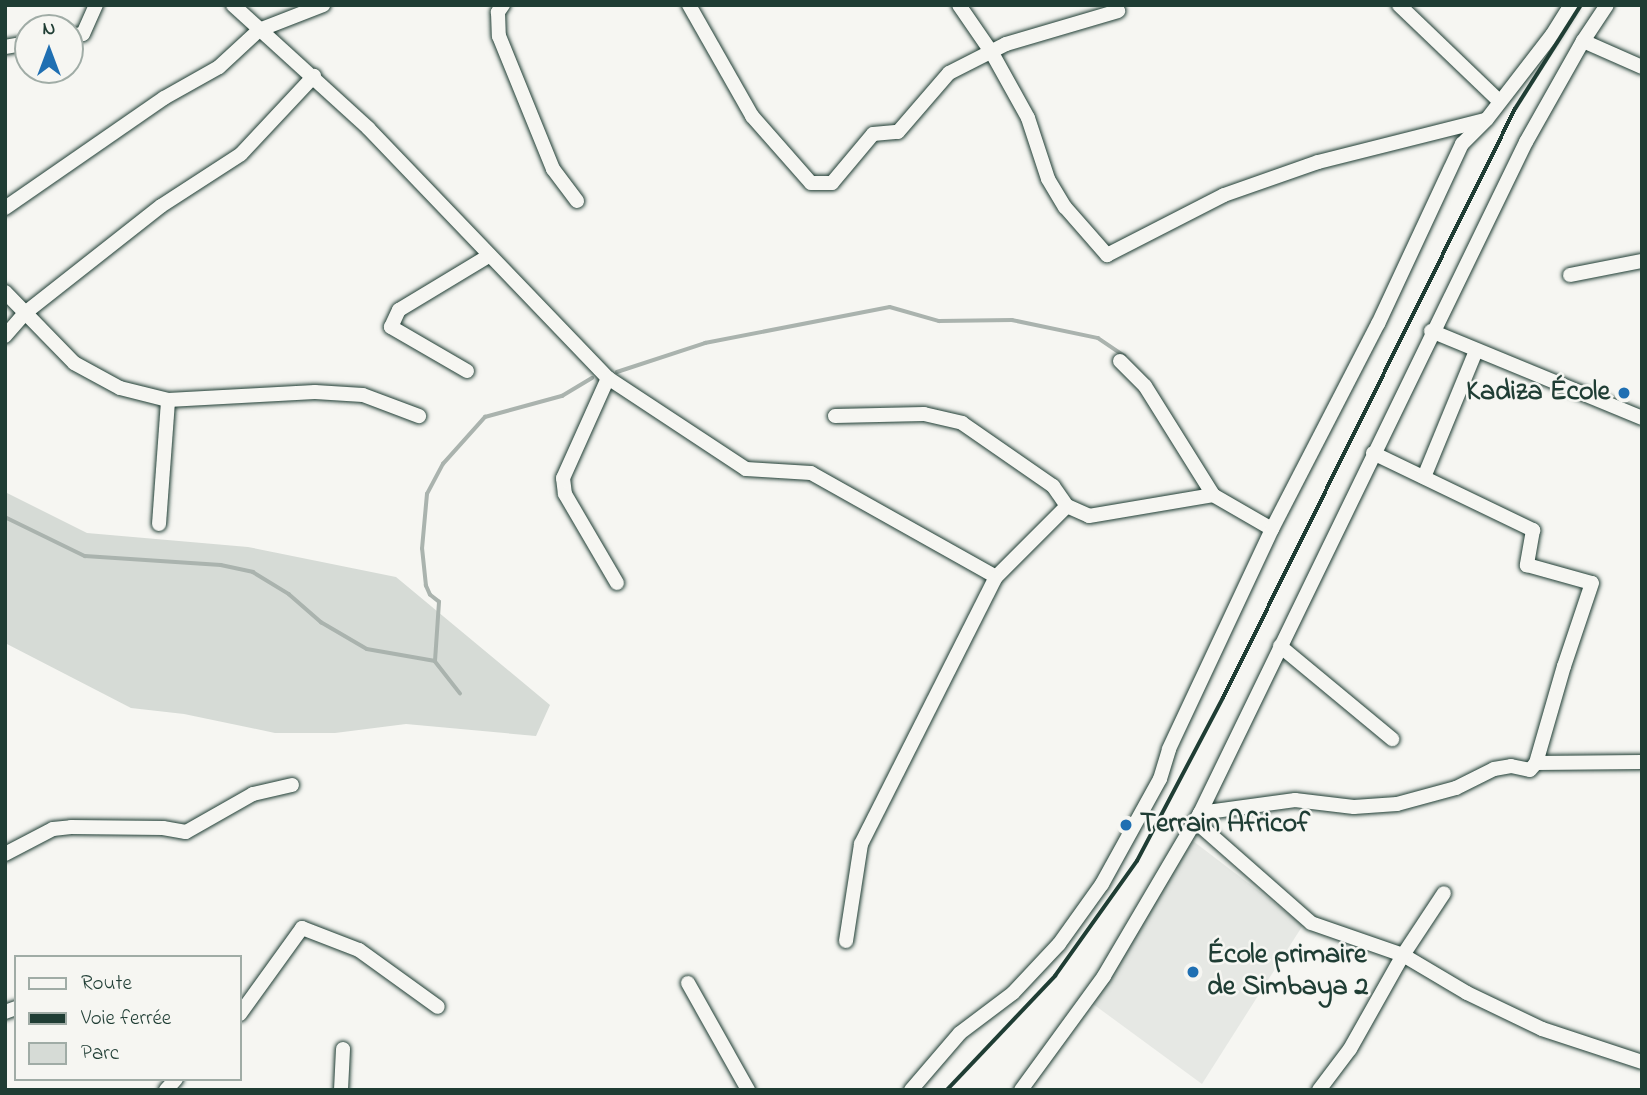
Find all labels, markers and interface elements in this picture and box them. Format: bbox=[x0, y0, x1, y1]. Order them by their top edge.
north arrow bbox=[14, 14, 84, 84]
text: N bbox=[43, 16, 55, 43]
place label: Kadiza École bbox=[1466, 376, 1610, 410]
marker: Kadiza École bbox=[1616, 385, 1632, 401]
place label: Terrain Africof bbox=[1140, 808, 1310, 842]
marker: Terrain Africof bbox=[1118, 817, 1134, 833]
place label: École primaire de Simbaya 2 bbox=[1207, 939, 1369, 1005]
legend bbox=[14, 955, 242, 1081]
marker: École primaire de Simbaya 2 bbox=[1185, 964, 1201, 980]
text: Route bbox=[81, 969, 132, 999]
text: Voie ferrée bbox=[81, 1004, 171, 1034]
text: Parc bbox=[81, 1039, 119, 1069]

